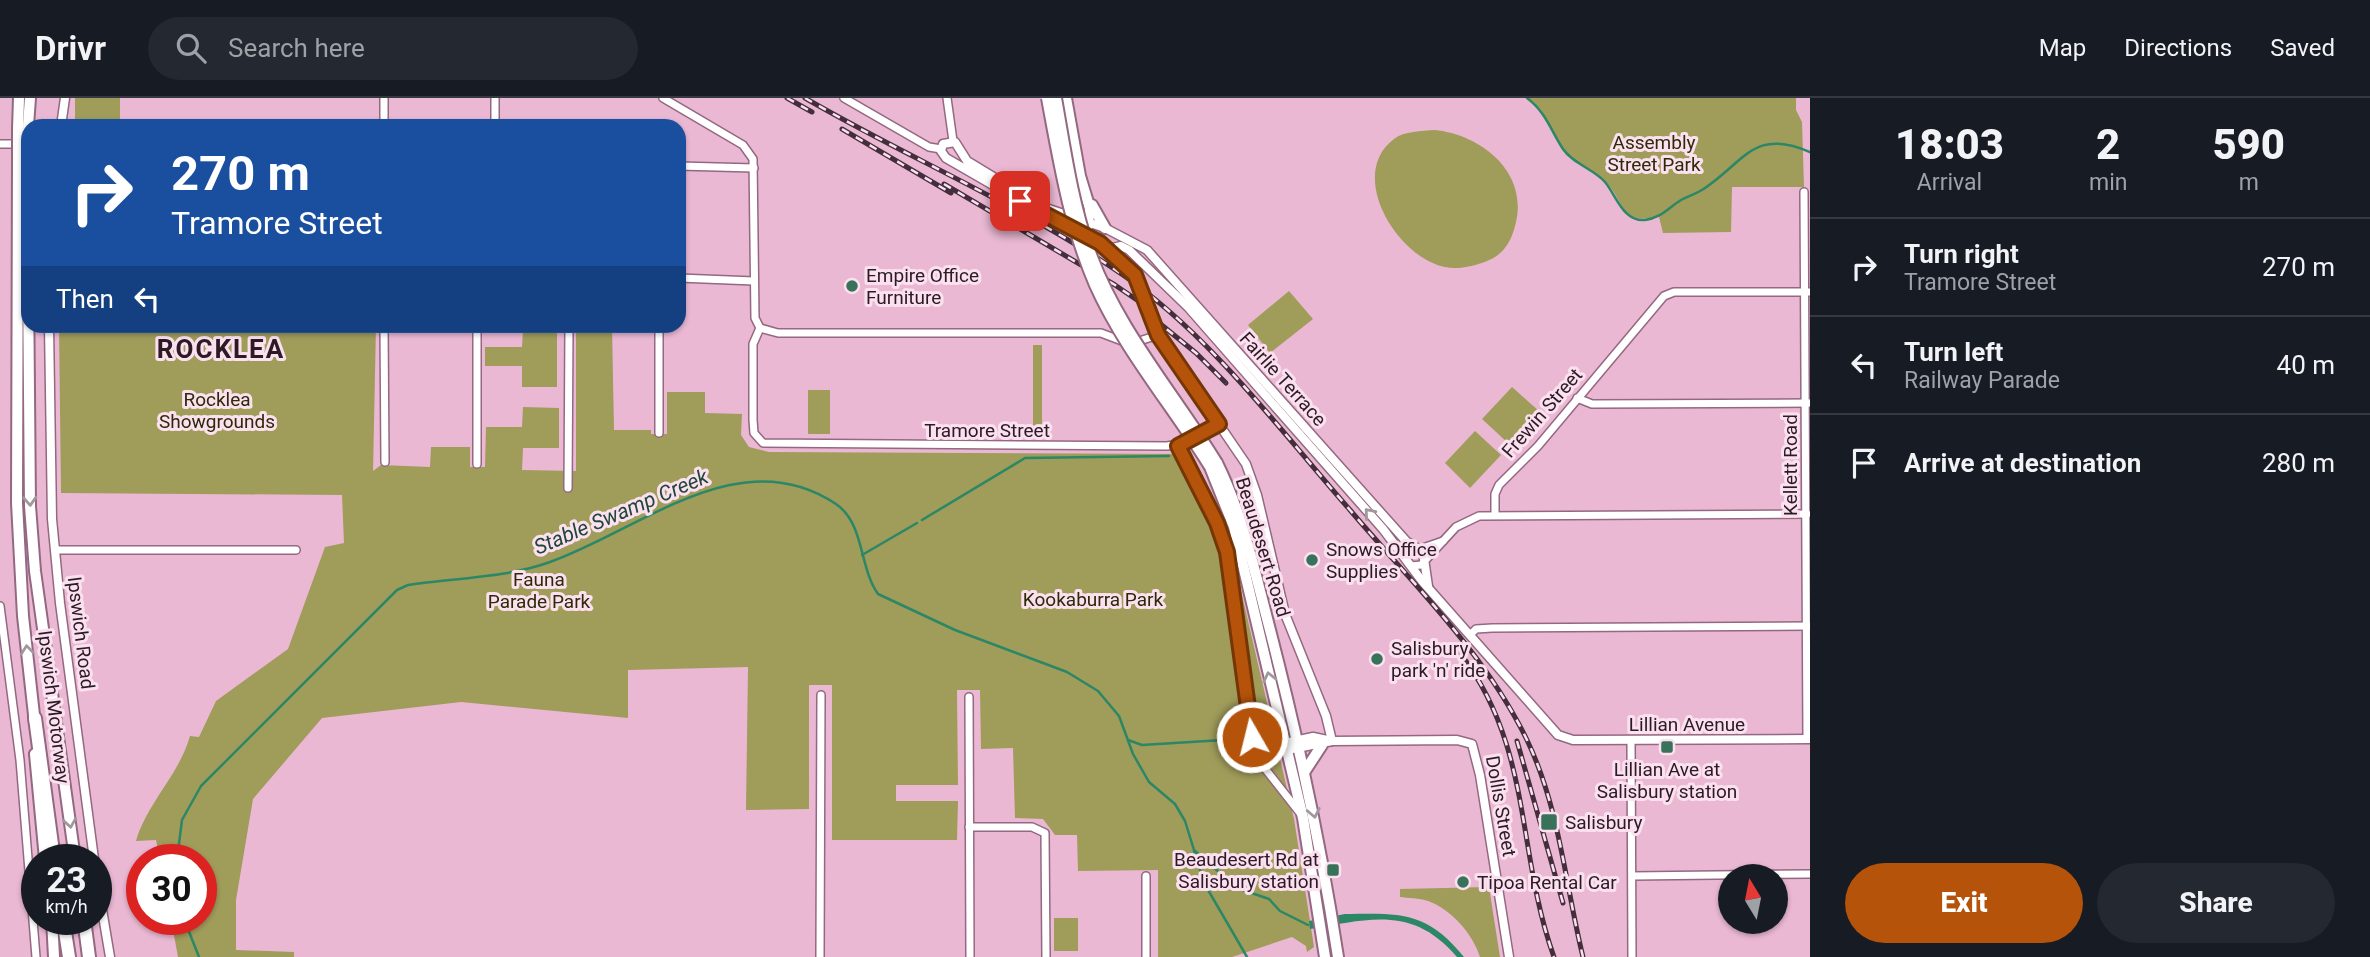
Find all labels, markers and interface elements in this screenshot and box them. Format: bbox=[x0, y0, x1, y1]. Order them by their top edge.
search box bbox=[148, 17, 638, 80]
text: Drivr bbox=[35, 29, 106, 68]
icon: search bbox=[172, 29, 210, 67]
text: Search here bbox=[228, 33, 365, 63]
text: Map bbox=[2039, 34, 2086, 62]
text: Directions bbox=[2124, 34, 2232, 62]
text: Saved bbox=[2270, 34, 2335, 62]
text: 18:03 bbox=[1895, 120, 2004, 169]
text: 2 bbox=[2096, 120, 2120, 169]
text: 590 bbox=[2212, 120, 2285, 169]
park label: Assembly Street Park bbox=[1607, 131, 1701, 176]
text: 270 m bbox=[171, 145, 310, 202]
icon: right bbox=[56, 147, 147, 238]
text: Arrival bbox=[1917, 169, 1982, 196]
text: min bbox=[2089, 169, 2127, 196]
text: m bbox=[2239, 169, 2259, 196]
pin bbox=[990, 171, 1050, 231]
icon: arrive bbox=[1001, 182, 1039, 220]
text: Tramore Street bbox=[171, 204, 383, 242]
text: Turn right bbox=[1904, 239, 2019, 269]
icon: right bbox=[1845, 248, 1883, 286]
text: 270 m bbox=[2262, 252, 2335, 282]
place label: Empire Office Furniture bbox=[866, 264, 979, 309]
text: Tramore Street bbox=[1904, 269, 2056, 296]
marker: Empire Office Furniture bbox=[844, 278, 860, 294]
icon: left bbox=[128, 280, 166, 318]
text: Then bbox=[56, 284, 114, 314]
street label: Fairlie Terrace bbox=[1235, 327, 1331, 431]
district label: ROCKLEA bbox=[157, 334, 285, 364]
text: Turn left bbox=[1904, 337, 2003, 367]
icon: left bbox=[1845, 346, 1883, 384]
text: 40 m bbox=[2277, 350, 2335, 380]
street label: Frewin Street bbox=[1497, 364, 1587, 462]
text: Railway Parade bbox=[1904, 367, 2060, 394]
park label: Rocklea Showgrounds bbox=[159, 388, 275, 433]
street label: Kellett Road bbox=[1779, 414, 1802, 516]
street label: Tramore Street bbox=[924, 419, 1050, 442]
icon: arrive bbox=[1845, 444, 1883, 482]
text: Arrive at destination bbox=[1904, 448, 2141, 478]
text: 280 m bbox=[2262, 448, 2335, 478]
water label: Stable Swamp Creek bbox=[530, 464, 712, 560]
street label: Beaudesert Road bbox=[1231, 474, 1295, 620]
one-way arrow bbox=[22, 495, 37, 506]
one-way arrow bbox=[1365, 508, 1377, 521]
place label: Snows Office Supplies bbox=[1326, 538, 1437, 583]
marker: Snows Office Supplies bbox=[1304, 552, 1320, 568]
park label: Fauna Parade Park bbox=[488, 568, 591, 613]
street label: Ipswich Road bbox=[63, 575, 99, 691]
park label: Kookaburra Park bbox=[1023, 588, 1164, 611]
street label: Ipswich Motorway bbox=[33, 629, 75, 785]
place label: Salisbury park 'n' ride bbox=[1391, 637, 1485, 682]
one-way arrow bbox=[20, 645, 35, 656]
marker: Salisbury park 'n' ride bbox=[1369, 651, 1385, 667]
one-way arrow bbox=[1263, 671, 1278, 683]
position arrow bbox=[1215, 700, 1289, 774]
street label: Lillian Avenue bbox=[1629, 713, 1745, 736]
marker: Lillian Ave at Salisbury station bbox=[1659, 739, 1675, 755]
street label: Dollis Street bbox=[1481, 754, 1521, 858]
place label: Lillian Ave at Salisbury station bbox=[1597, 758, 1737, 803]
one-way arrow bbox=[1306, 807, 1321, 819]
place label: Salisbury bbox=[1565, 811, 1642, 834]
marker: Salisbury bbox=[1539, 812, 1559, 832]
one-way arrow bbox=[62, 818, 77, 829]
speed limit sign: 30 bbox=[126, 844, 217, 935]
place label: Beaudesert Rd at Salisbury station bbox=[1174, 848, 1319, 893]
text: 23 bbox=[46, 860, 87, 901]
marker: Beaudesert Rd at Salisbury station bbox=[1325, 862, 1341, 878]
button: Exit bbox=[1845, 863, 2083, 943]
button: Share bbox=[2097, 863, 2335, 943]
north arrow bbox=[1718, 864, 1788, 934]
map controls bbox=[1718, 864, 1788, 934]
place label: Tipoa Rental Car bbox=[1477, 871, 1617, 894]
marker: Tipoa Rental Car bbox=[1455, 874, 1471, 890]
text: km/h bbox=[45, 896, 88, 917]

